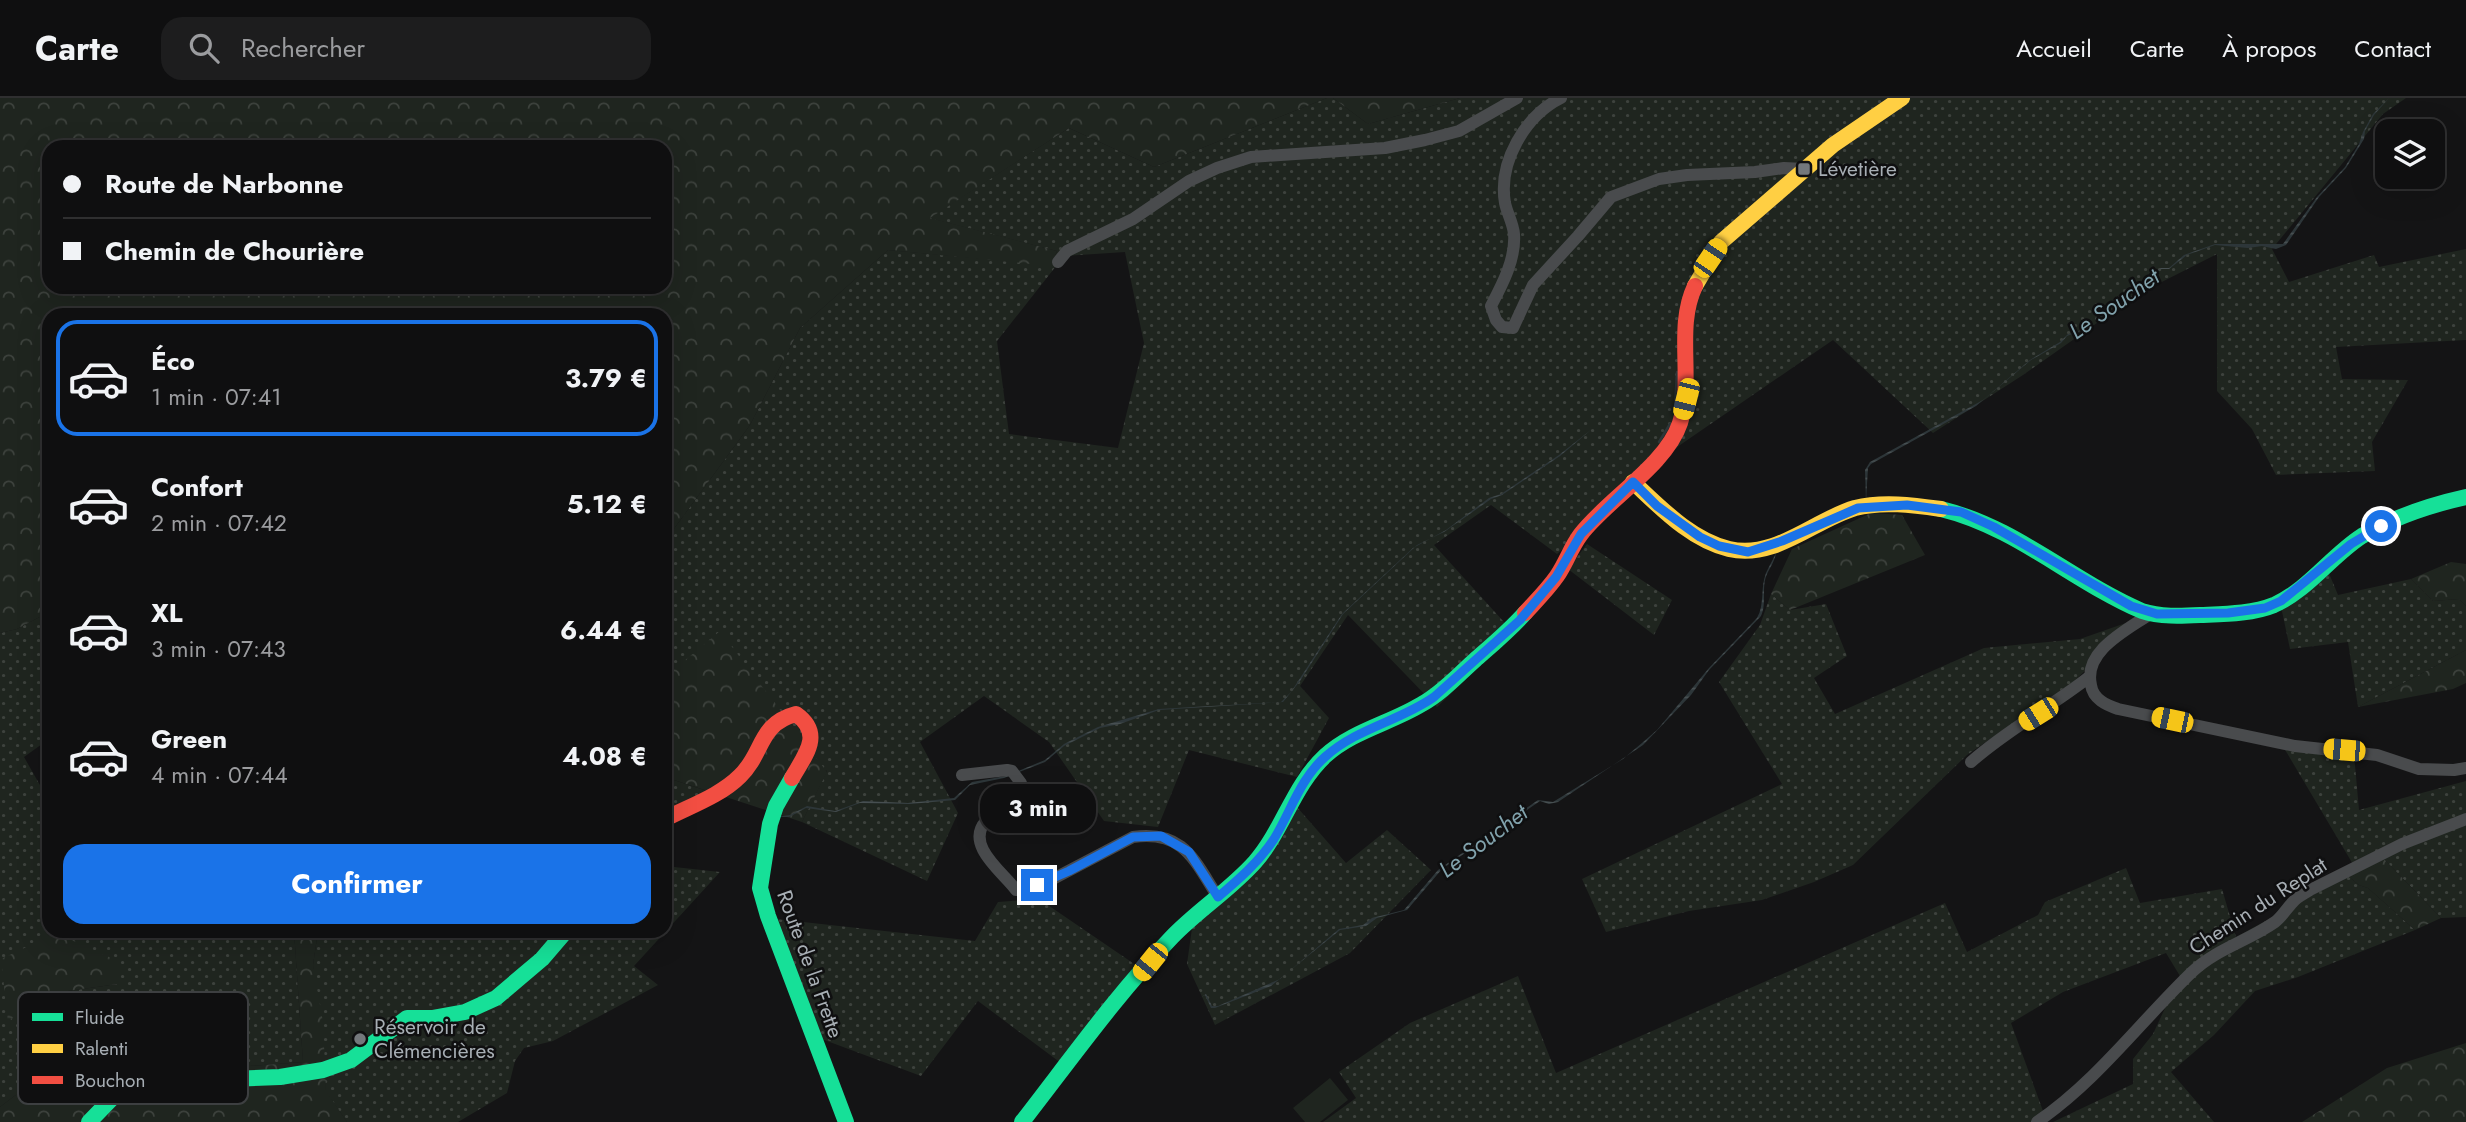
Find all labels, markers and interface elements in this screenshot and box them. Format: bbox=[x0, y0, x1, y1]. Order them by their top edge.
search box bbox=[161, 17, 651, 80]
text: Carte bbox=[35, 25, 119, 72]
icon: search bbox=[185, 29, 223, 67]
text: Rechercher bbox=[241, 29, 365, 67]
text: Accueil bbox=[2016, 31, 2092, 66]
text: Carte bbox=[2130, 31, 2184, 66]
text: À propos bbox=[2222, 31, 2316, 66]
text: Contact bbox=[2354, 31, 2431, 66]
map controls bbox=[2375, 119, 2445, 189]
button: layers bbox=[2375, 119, 2445, 189]
place label: Lévetière bbox=[1818, 154, 1897, 184]
marker: Lévetière bbox=[1796, 161, 1812, 177]
text: Route de Narbonne bbox=[105, 165, 343, 203]
text: Chemin de Chourière bbox=[105, 232, 364, 270]
car bbox=[1690, 235, 1731, 281]
water label: Le Souchet bbox=[2062, 259, 2168, 348]
text: Éco bbox=[151, 342, 195, 380]
icon: car bbox=[67, 347, 130, 410]
text: 3.79 € bbox=[565, 359, 647, 397]
car bbox=[1671, 376, 1702, 422]
text: 1 min · 07:41 bbox=[151, 380, 281, 414]
text: Confort bbox=[151, 468, 243, 506]
icon: car bbox=[67, 473, 130, 536]
text: 5.12 € bbox=[567, 485, 647, 523]
text: 2 min · 07:42 bbox=[151, 506, 287, 540]
route start bbox=[2365, 510, 2397, 542]
text: XL bbox=[151, 594, 183, 632]
icon: car bbox=[67, 599, 130, 662]
text: 6.44 € bbox=[560, 611, 647, 649]
text: 3 min · 07:43 bbox=[151, 632, 286, 666]
car bbox=[2015, 694, 2062, 734]
car bbox=[2150, 705, 2195, 735]
text: Green bbox=[151, 720, 227, 758]
icon: car bbox=[67, 725, 130, 788]
text: 4.08 € bbox=[562, 737, 647, 775]
car bbox=[2323, 738, 2366, 762]
text: 4 min · 07:44 bbox=[151, 758, 288, 792]
callout: 3 min bbox=[979, 784, 1095, 832]
text: 3 min bbox=[1008, 791, 1068, 825]
water label: Le Souchet bbox=[1431, 795, 1536, 886]
button: Confirmer bbox=[63, 844, 651, 924]
street label: Chemin du Replat bbox=[2183, 850, 2333, 962]
route end bbox=[1021, 869, 1053, 901]
street label: Route de la Frette bbox=[769, 886, 851, 1042]
car bbox=[1129, 939, 1172, 985]
legend bbox=[18, 992, 248, 1104]
text: Fluide bbox=[75, 1004, 125, 1031]
place label: Réservoir de Clémencières bbox=[374, 1012, 495, 1066]
marker: Réservoir de Clémencières bbox=[352, 1031, 368, 1047]
text: Ralenti bbox=[75, 1035, 128, 1062]
text: Bouchon bbox=[75, 1067, 145, 1094]

